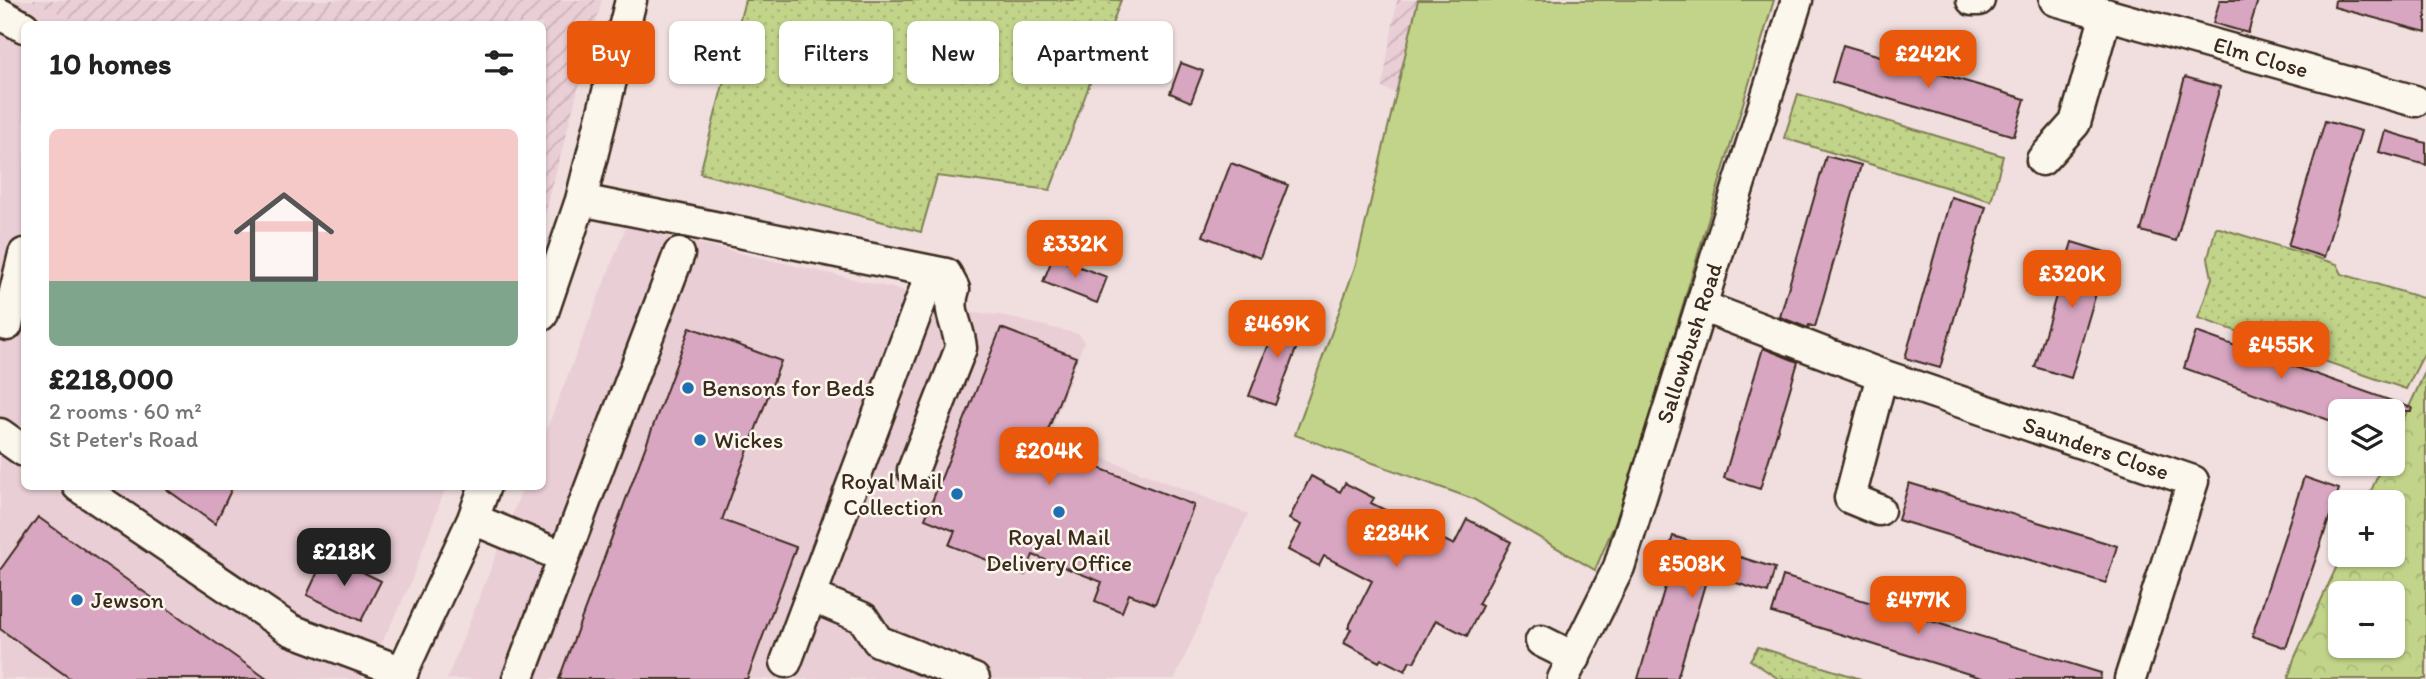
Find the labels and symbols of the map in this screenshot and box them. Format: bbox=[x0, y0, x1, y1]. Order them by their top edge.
street label: Elm Close bbox=[2210, 30, 2312, 84]
pin: £242K bbox=[1879, 31, 1977, 90]
pin: £332K bbox=[1026, 220, 1124, 280]
pin: £320K bbox=[2023, 250, 2121, 310]
street label: Sallowbush Road bbox=[1650, 259, 1728, 427]
pin: £469K bbox=[1228, 300, 1326, 360]
pin: £455K bbox=[2232, 322, 2330, 381]
place label: Bensons for Beds bbox=[702, 374, 875, 402]
marker: Bensons for Beds bbox=[680, 380, 696, 396]
street label: Saunders Close bbox=[2019, 410, 2173, 486]
place label: Wickes bbox=[714, 426, 783, 454]
pin: £204K bbox=[1000, 428, 1098, 487]
marker: Wickes bbox=[692, 432, 708, 448]
place label: Royal Mail Collection bbox=[841, 467, 943, 521]
marker: Royal Mail Collection bbox=[949, 486, 965, 502]
marker: Royal Mail Delivery Office bbox=[1051, 504, 1067, 520]
pin: £284K bbox=[1347, 510, 1445, 569]
place label: Royal Mail Delivery Office bbox=[986, 523, 1132, 577]
pin: £218K bbox=[295, 528, 393, 588]
pin: £508K bbox=[1643, 540, 1741, 600]
pin: £477K bbox=[1869, 576, 1967, 636]
place label: Jewson bbox=[91, 586, 164, 614]
marker: Jewson bbox=[69, 592, 85, 608]

